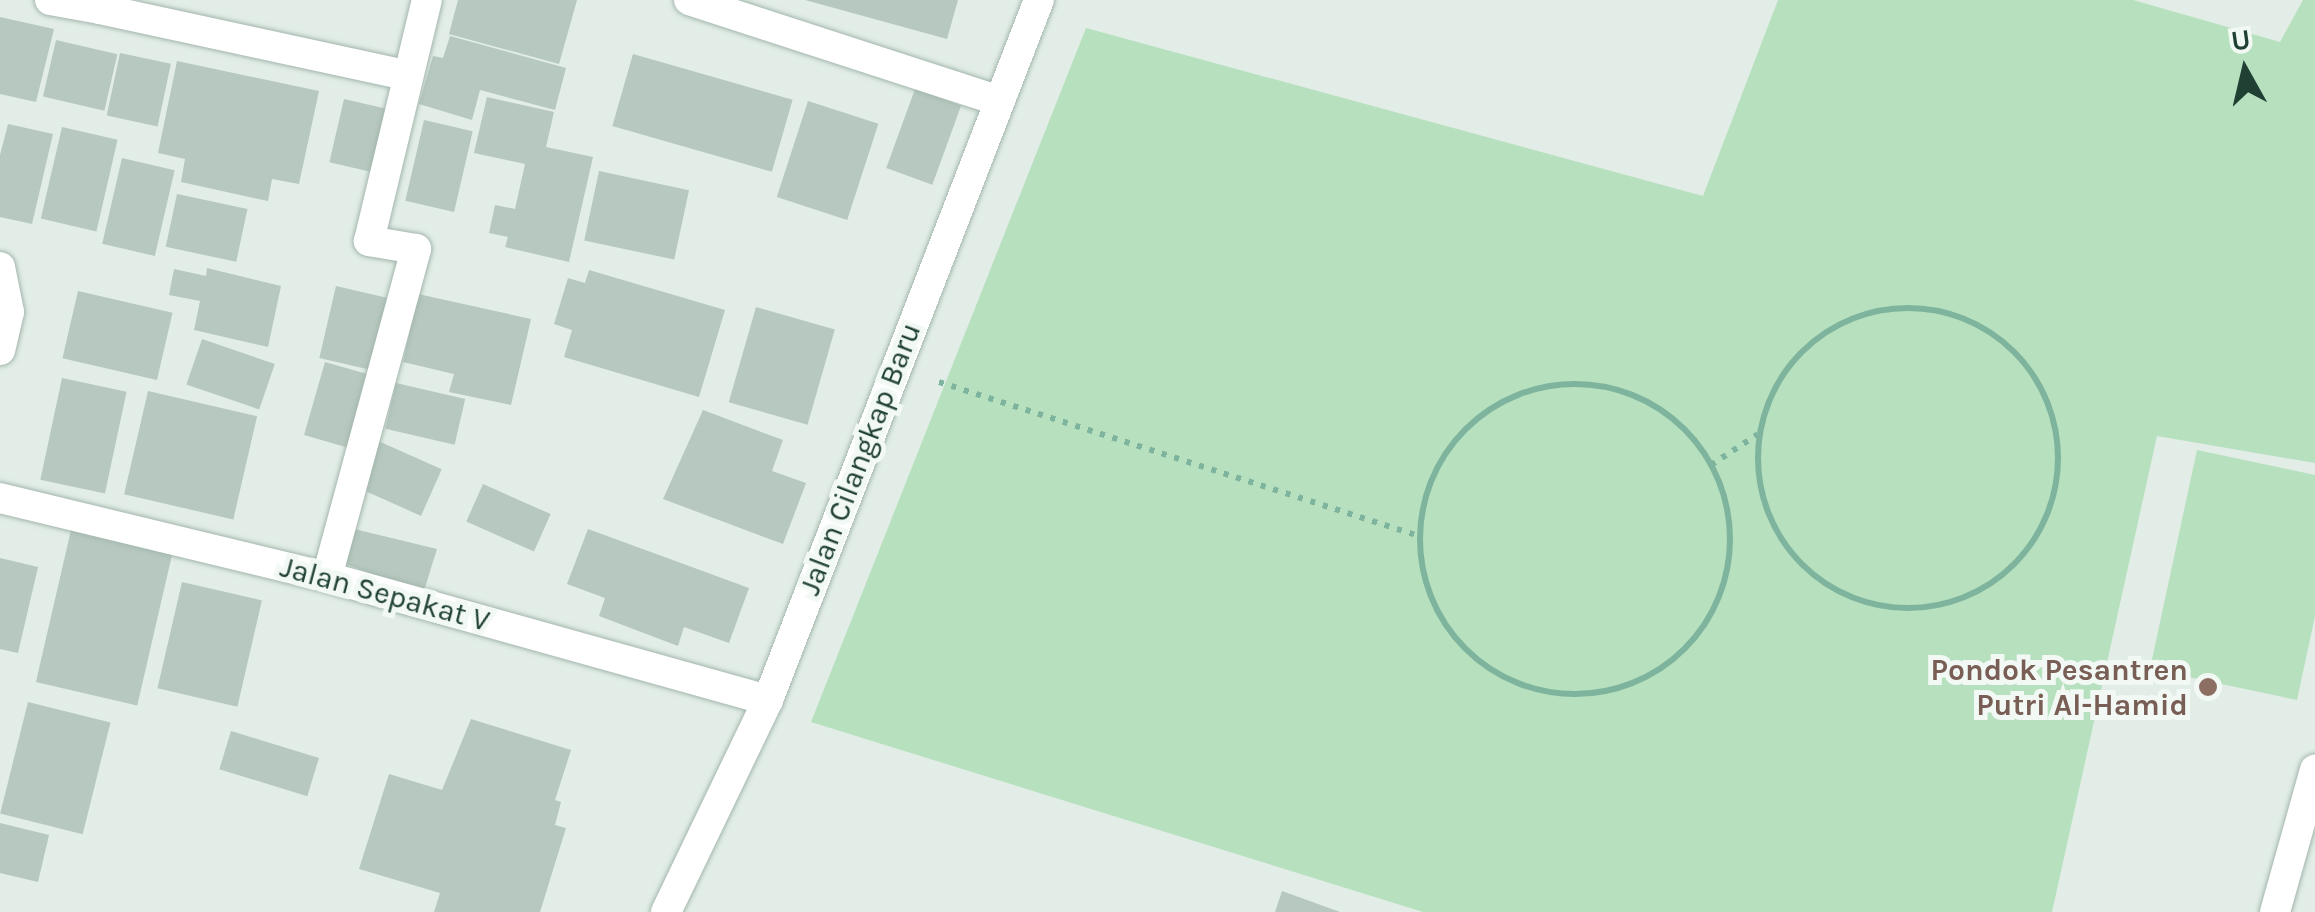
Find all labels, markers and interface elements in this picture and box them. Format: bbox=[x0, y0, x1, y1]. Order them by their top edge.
north arrow bbox=[2195, 20, 2295, 120]
text: U bbox=[2229, 22, 2253, 57]
street label: Jalan Cilangkap Baru bbox=[792, 318, 928, 600]
street label: Jalan Sepakat V bbox=[276, 549, 494, 639]
place label: Pondok Pesantren Putri Al-Hamid bbox=[1931, 652, 2188, 722]
marker: Pondok Pesantren Putri Al-Hamid bbox=[2197, 676, 2219, 698]

